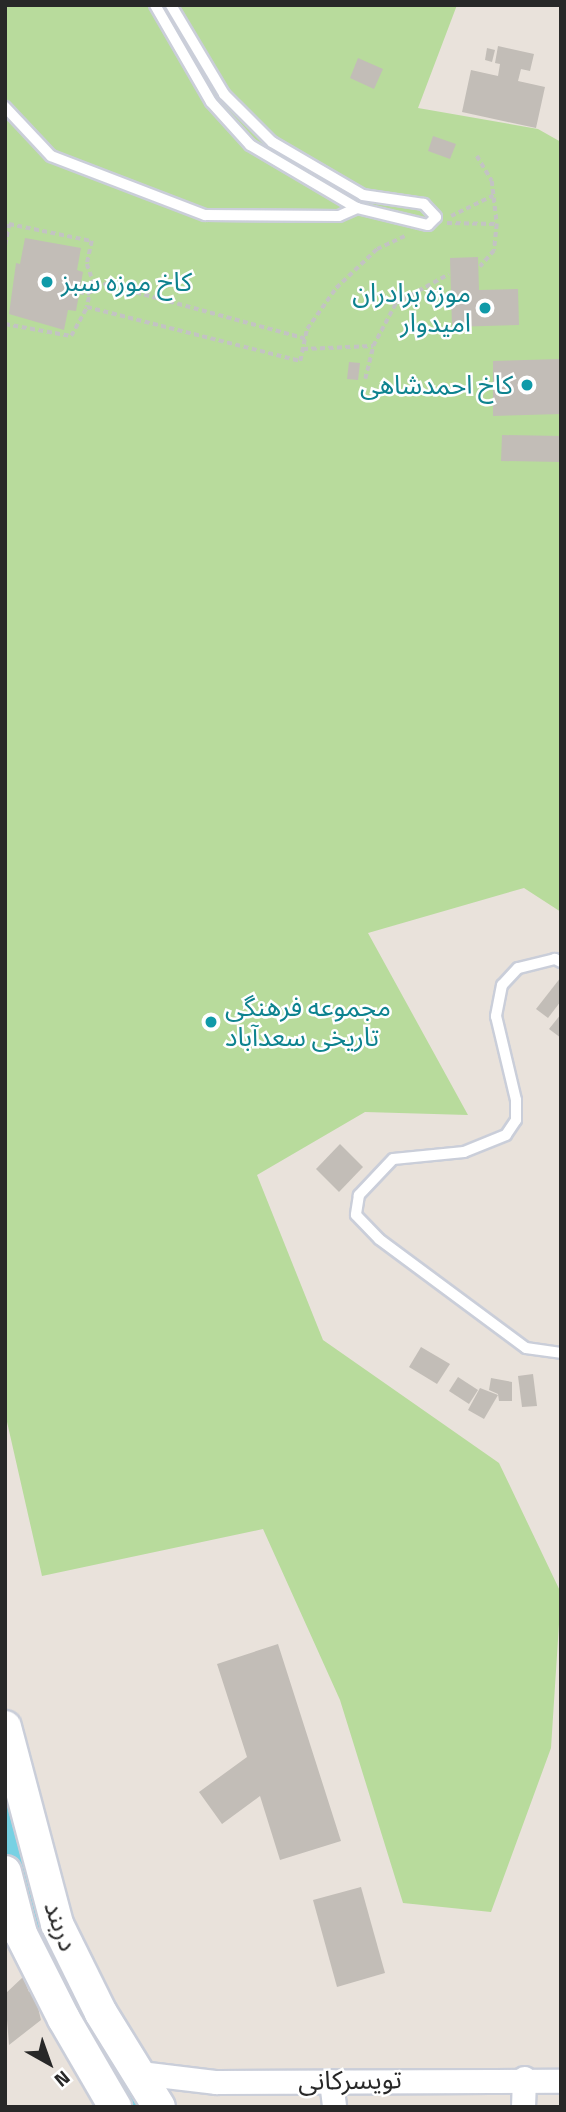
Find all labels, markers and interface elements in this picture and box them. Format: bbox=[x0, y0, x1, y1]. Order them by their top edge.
place label: کاخ موزه سبز bbox=[61, 266, 192, 298]
marker: کاخ موزه سبز bbox=[39, 274, 55, 290]
place label: موزه برادران امیدوار bbox=[352, 277, 471, 338]
marker: موزه برادران امیدوار bbox=[477, 300, 493, 316]
place label: کاخ احمدشاهی bbox=[360, 369, 513, 401]
marker: کاخ احمدشاهی bbox=[519, 377, 535, 393]
place label: مجموعه فرهنگی تاریخی سعدآباد bbox=[225, 991, 391, 1052]
marker: مجموعه فرهنگی تاریخی سعدآباد bbox=[203, 1014, 219, 1030]
street label: دربند bbox=[38, 1897, 84, 1955]
north arrow bbox=[14, 2028, 84, 2098]
street label: تویسرکانی bbox=[298, 2063, 402, 2097]
text: N bbox=[48, 2064, 77, 2095]

